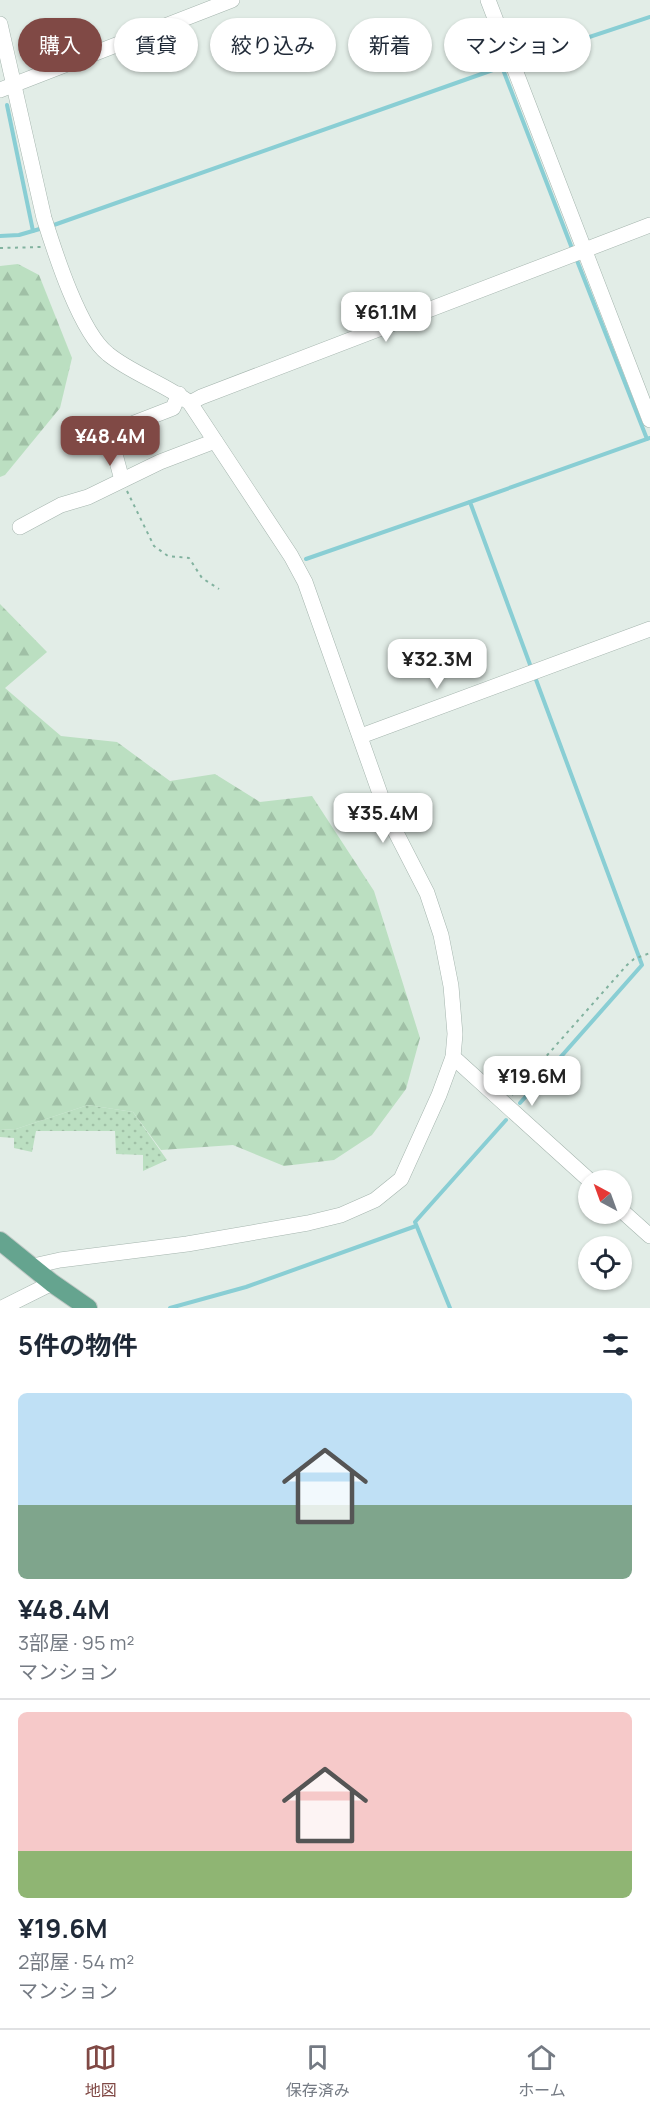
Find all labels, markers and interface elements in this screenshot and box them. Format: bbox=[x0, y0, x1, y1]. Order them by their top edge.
chip: 購入 bbox=[18, 18, 102, 72]
chip: 賃貸 bbox=[114, 18, 198, 72]
chip: 絞り込み bbox=[210, 18, 336, 72]
chip: 新着 bbox=[348, 18, 432, 72]
chip: マンション bbox=[444, 18, 591, 72]
pin: ¥61.1M bbox=[337, 292, 435, 343]
text: ¥61.1M bbox=[355, 298, 417, 325]
pin: ¥48.4M bbox=[61, 416, 159, 467]
text: ¥48.4M bbox=[75, 422, 145, 449]
pin: ¥32.3M bbox=[388, 639, 486, 690]
text: ¥32.3M bbox=[402, 645, 472, 672]
pin: ¥35.4M bbox=[334, 793, 432, 844]
text: ¥35.4M bbox=[348, 799, 418, 826]
pin: ¥19.6M bbox=[483, 1056, 581, 1107]
text: ¥19.6M bbox=[498, 1062, 566, 1089]
north arrow bbox=[578, 1170, 632, 1224]
map controls bbox=[578, 1170, 632, 1290]
button: locate bbox=[578, 1236, 632, 1290]
text: 5件の物件 bbox=[18, 1327, 137, 1363]
icon: filters bbox=[599, 1328, 632, 1361]
icon: home bbox=[271, 1432, 379, 1540]
text: ¥48.4M bbox=[18, 1591, 110, 1627]
text: 3部屋 · 95 m² bbox=[18, 1629, 135, 1656]
text: マンション bbox=[18, 1658, 118, 1685]
icon: home bbox=[271, 1751, 379, 1859]
text: ¥19.6M bbox=[18, 1910, 108, 1946]
text: 2部屋 · 54 m² bbox=[18, 1948, 134, 1975]
text: マンション bbox=[18, 1977, 118, 2004]
tab: 地図 bbox=[84, 2041, 117, 2101]
tab: 保存済み bbox=[286, 2041, 350, 2101]
tab: ホーム bbox=[518, 2041, 566, 2101]

